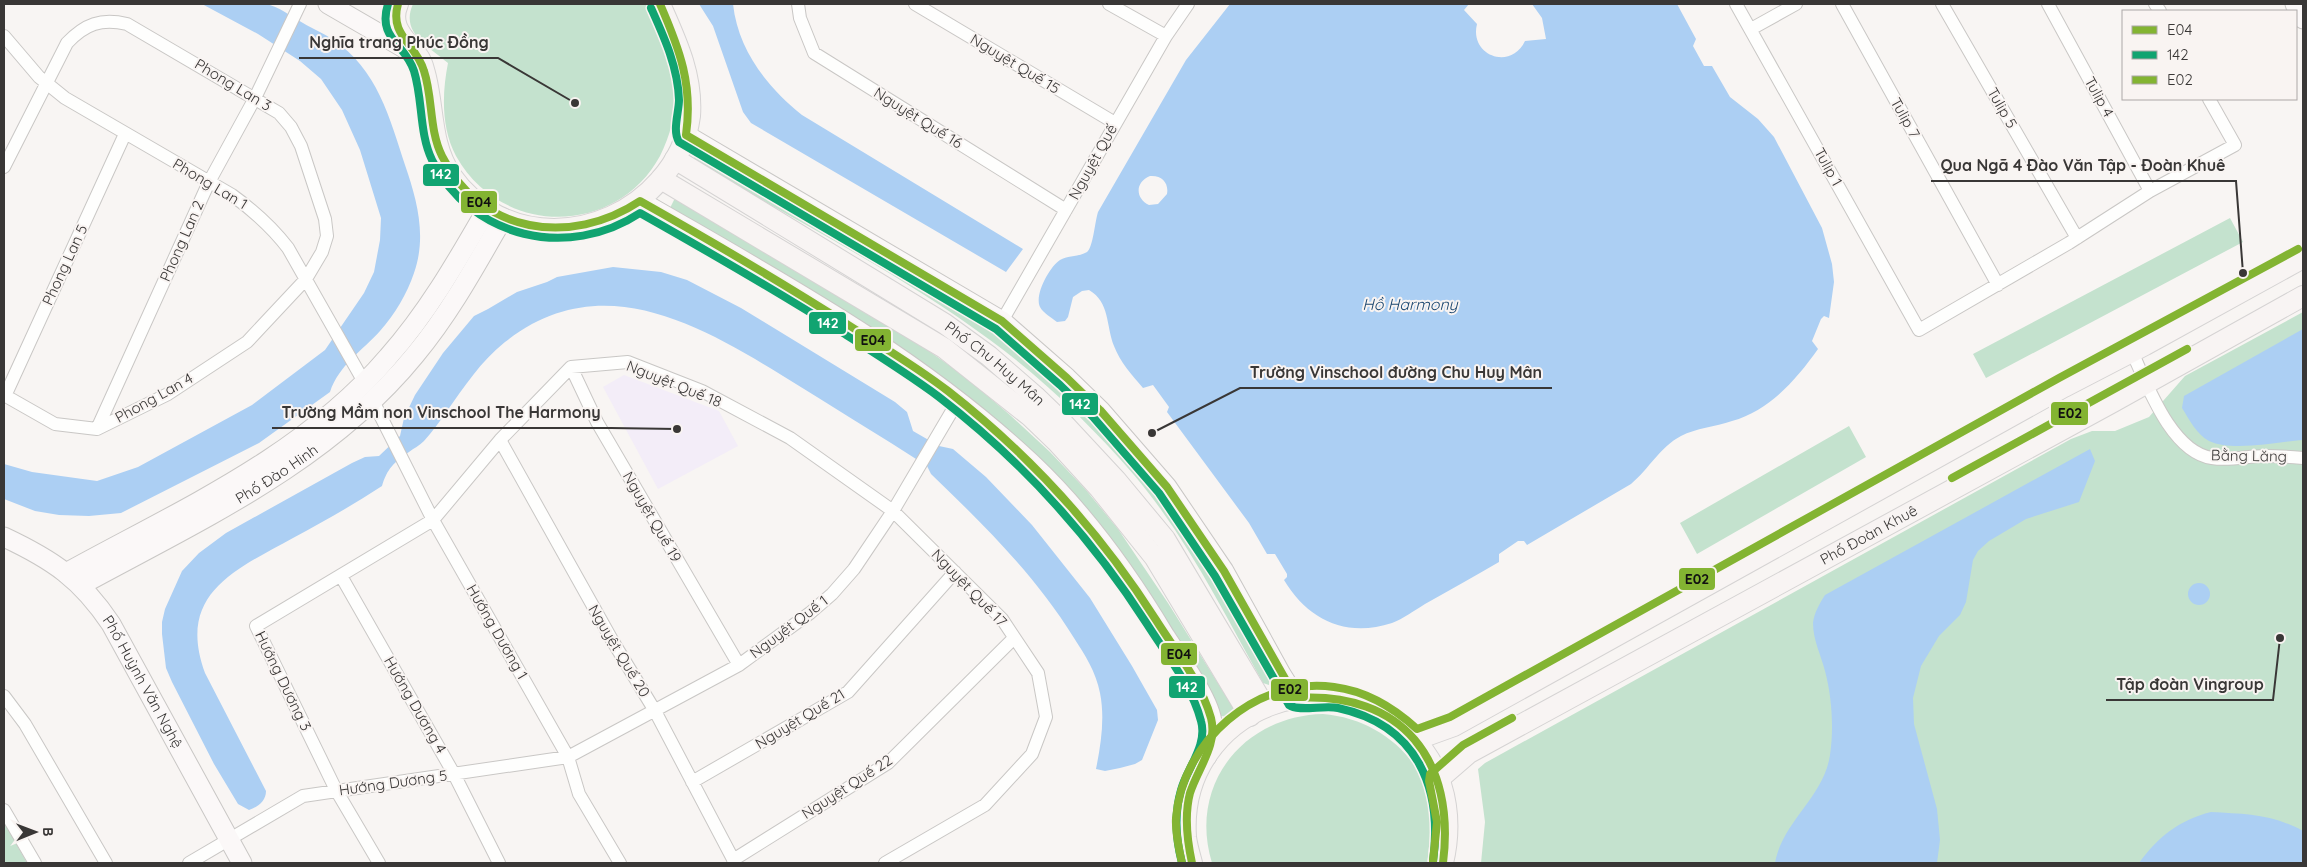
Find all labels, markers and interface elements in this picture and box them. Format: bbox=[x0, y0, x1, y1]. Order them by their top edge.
legend bbox=[2122, 10, 2297, 100]
text: E04 bbox=[2167, 20, 2192, 39]
callout: Nghĩa trang Phúc Đồng bbox=[299, 27, 498, 58]
street label: Nguyệt Quế 15 bbox=[967, 29, 1064, 98]
text: Nghĩa trang Phúc Đồng bbox=[309, 32, 489, 52]
text: 142 bbox=[2167, 45, 2189, 64]
street label: Phong Lan 3 bbox=[191, 54, 275, 115]
text: E02 bbox=[2167, 70, 2193, 89]
street label: Tulip 4 bbox=[2081, 73, 2118, 120]
street label: Nguyệt Quế 16 bbox=[870, 83, 966, 152]
street label: Tulip 5 bbox=[1983, 84, 2022, 131]
street label: Tulip 7 bbox=[1887, 94, 1924, 142]
street label: Nguyệt Quế bbox=[1064, 121, 1121, 203]
street label: Tulip 1 bbox=[1810, 144, 1847, 189]
callout: Qua Ngã 4 Đào Văn Tập - Đoàn Khuê bbox=[1931, 150, 2236, 181]
street label: Phong Lan 1 bbox=[169, 154, 251, 213]
text: Qua Ngã 4 Đào Văn Tập - Đoàn Khuê bbox=[1941, 155, 2225, 175]
line badge: 142 bbox=[422, 163, 460, 187]
text: 142 bbox=[430, 165, 452, 183]
line badge: E04 bbox=[460, 190, 498, 214]
text: E04 bbox=[467, 193, 491, 211]
street label: Phong Lan 2 bbox=[155, 197, 208, 284]
street label: Phong Lan 5 bbox=[38, 222, 91, 308]
water label: Hồ Harmony bbox=[1362, 294, 1459, 314]
line badge: 142 bbox=[808, 311, 847, 335]
text: 142 bbox=[817, 314, 839, 332]
street label: Phố Chu Huy Mân bbox=[941, 317, 1049, 410]
line badge: E04 bbox=[854, 328, 892, 352]
text: E04 bbox=[861, 331, 885, 349]
street label: Nguyệt Quế 18 bbox=[624, 356, 725, 411]
callout: Trường Vinschool đường Chu Huy Mân bbox=[1240, 357, 1552, 388]
text: Trường Vinschool đường Chu Huy Mân bbox=[1250, 362, 1542, 382]
street label: Phong Lan 4 bbox=[111, 368, 196, 427]
line badge: 142 bbox=[1061, 392, 1099, 416]
text: 142 bbox=[1069, 395, 1091, 413]
callout: Trường Mầm non Vinschool The Harmony bbox=[272, 397, 611, 428]
line badge: E02 bbox=[2050, 401, 2089, 426]
text: Trường Mầm non Vinschool The Harmony bbox=[281, 402, 601, 422]
text: E02 bbox=[2058, 404, 2082, 422]
street label: Phố Đào Hinh bbox=[232, 440, 321, 508]
street label: Bằng Lăng bbox=[2211, 445, 2287, 466]
street label: Nguyệt Quế 19 bbox=[619, 468, 686, 565]
street label: Phố Đoàn Khuê bbox=[1817, 500, 1921, 569]
street label: Nguyệt Quế 17 bbox=[928, 545, 1011, 631]
line badge: E02 bbox=[1678, 567, 1716, 591]
text: E02 bbox=[1685, 570, 1709, 588]
street label: Hướng Dương 1 bbox=[463, 581, 532, 683]
street label: Nguyệt Quế 1 bbox=[746, 591, 832, 662]
street label: Nguyệt Quế 20 bbox=[584, 601, 655, 701]
street label: Phố Huỳnh Văn Nghệ bbox=[99, 611, 187, 751]
street label: Hướng Dương 3 bbox=[251, 628, 316, 734]
line badge: E04 bbox=[1160, 642, 1198, 666]
text: E04 bbox=[1167, 645, 1191, 663]
street label: Hướng Dương 4 bbox=[380, 653, 451, 757]
callout: Tập đoàn Vingroup bbox=[2106, 669, 2273, 700]
text: Tập đoàn Vingroup bbox=[2116, 674, 2264, 694]
line badge: 142 bbox=[1168, 675, 1206, 699]
text: 142 bbox=[1176, 678, 1198, 696]
line badge: E02 bbox=[1270, 678, 1309, 702]
text: E02 bbox=[1278, 680, 1302, 698]
street label: Nguyệt Quế 21 bbox=[751, 684, 848, 753]
street label: Nguyệt Quế 22 bbox=[798, 750, 896, 823]
street label: Hướng Dương 5 bbox=[338, 765, 448, 800]
north arrow bbox=[10, 807, 60, 857]
text: B bbox=[39, 827, 57, 837]

